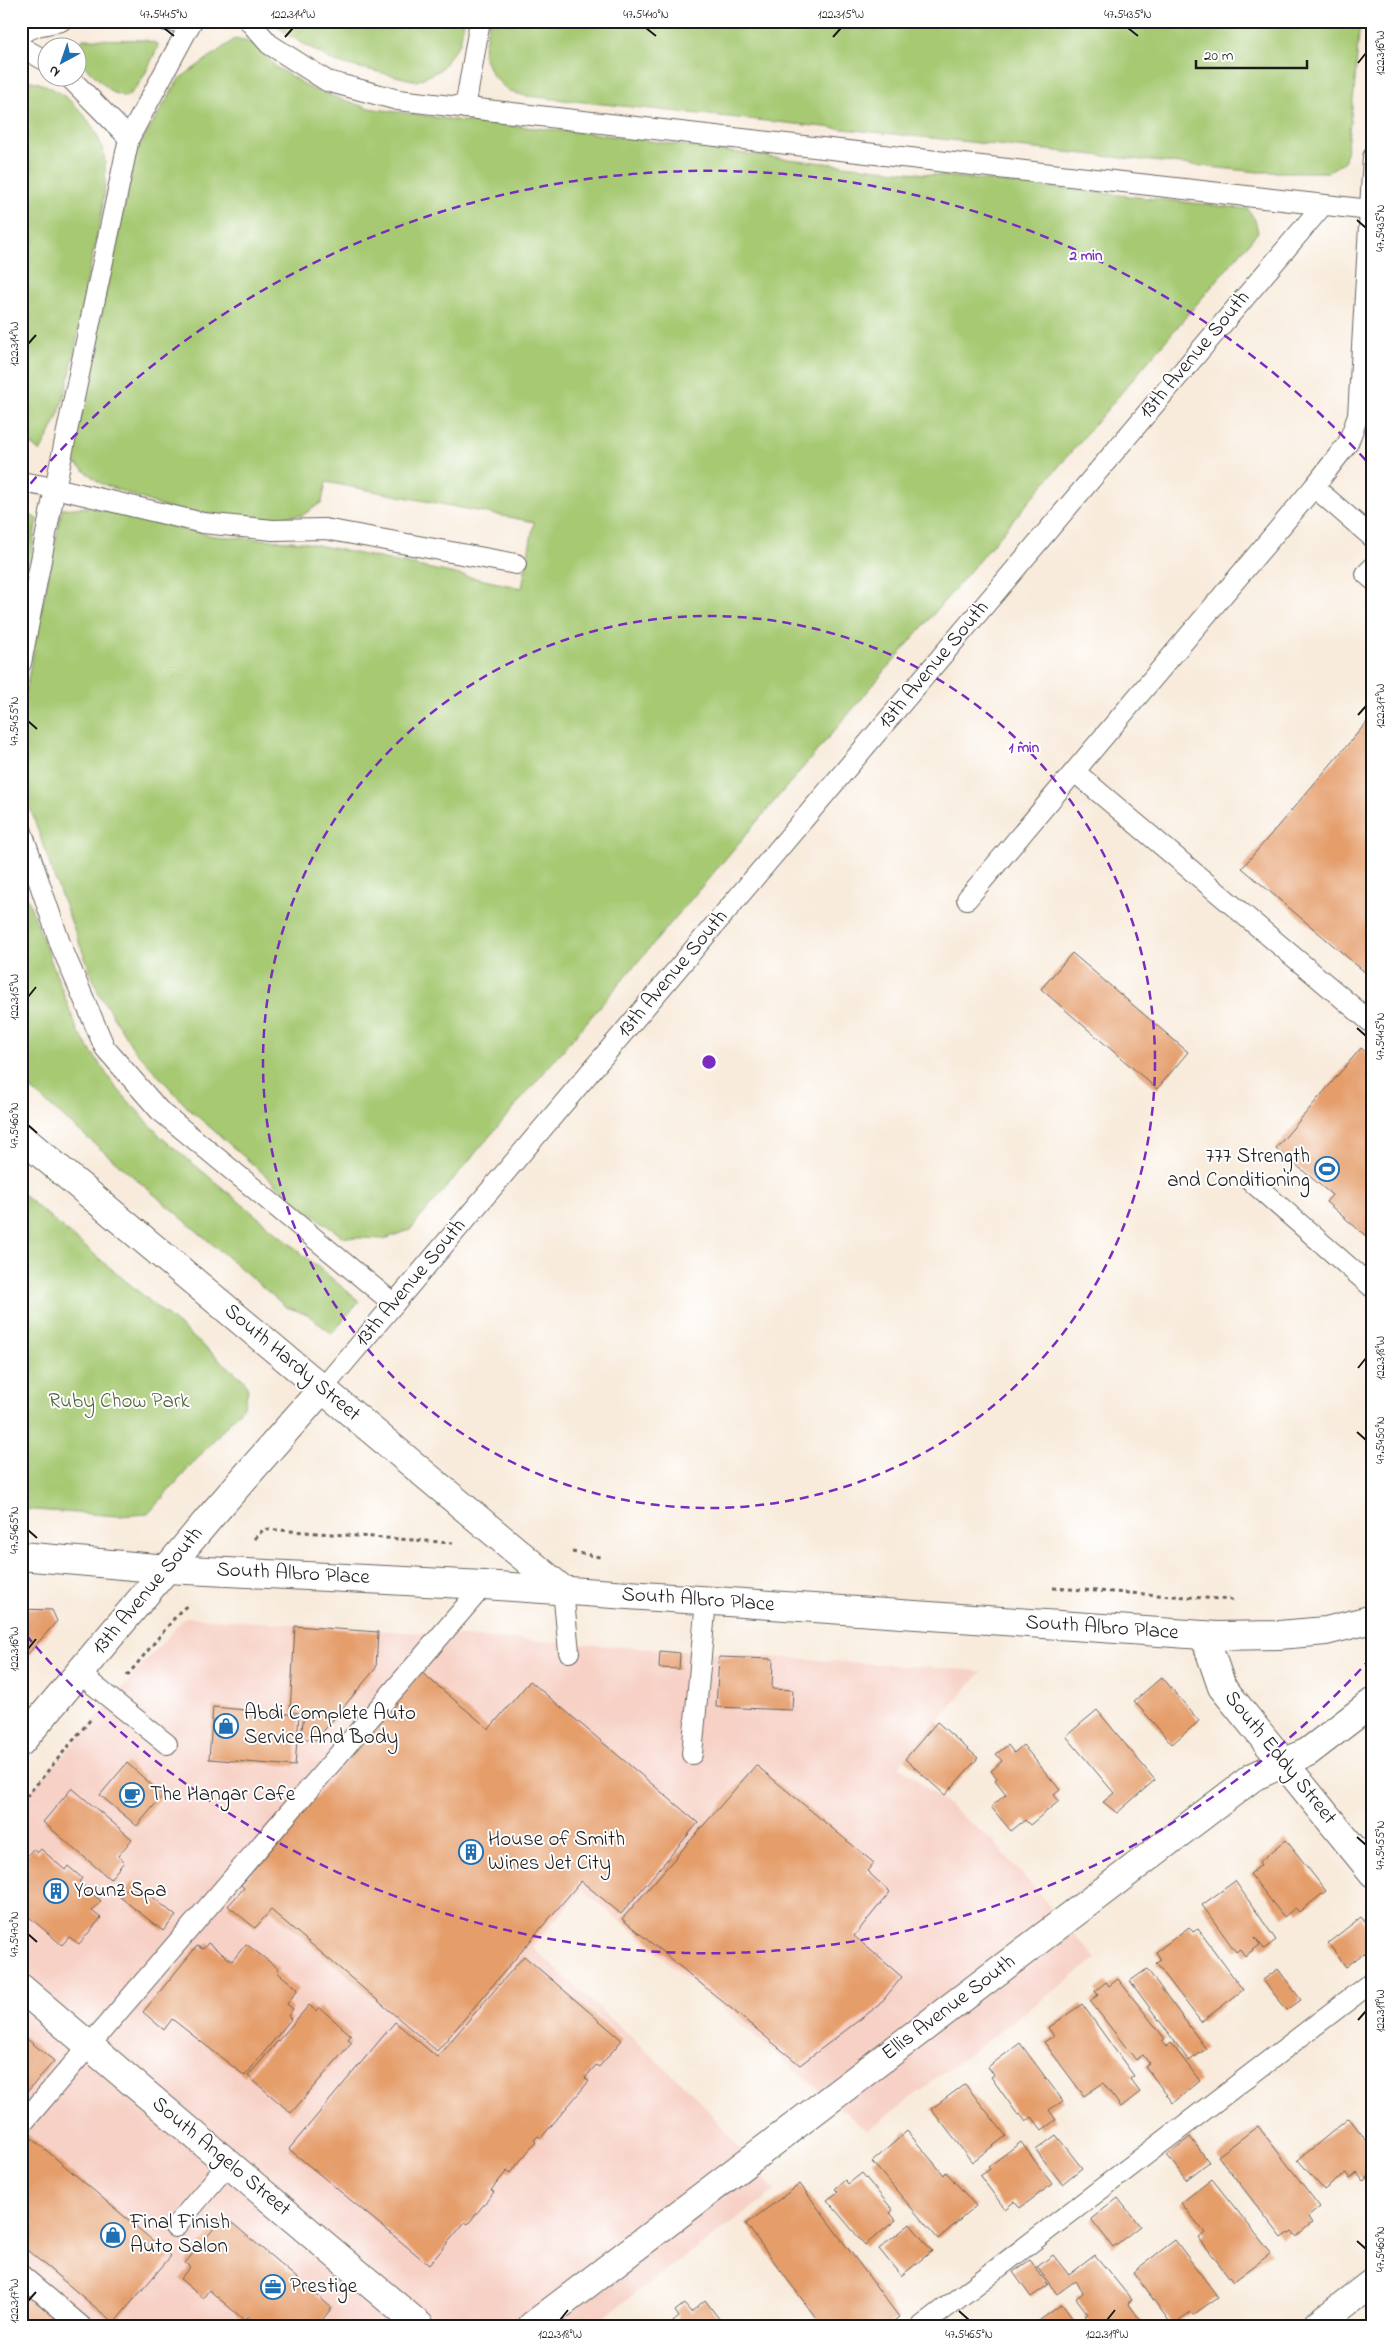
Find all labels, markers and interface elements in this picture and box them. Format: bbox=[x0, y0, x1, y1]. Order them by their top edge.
text: 47.5445°N bbox=[140, 6, 188, 24]
text: 122.314°W bbox=[271, 6, 315, 24]
text: 47.5440°N bbox=[623, 6, 669, 24]
text: 122.315°W bbox=[818, 6, 864, 24]
text: 47.5435°N bbox=[1104, 6, 1152, 24]
text: 122.316°W bbox=[1372, 31, 1390, 75]
north arrow bbox=[38, 38, 88, 88]
scale bar bbox=[1196, 38, 1308, 70]
text: 20 m bbox=[1204, 45, 1234, 67]
text: N bbox=[44, 60, 65, 82]
text: 47.5435°N bbox=[1372, 204, 1390, 252]
text: 2 min bbox=[1069, 245, 1103, 267]
street label: 13th Avenue South bbox=[1132, 284, 1258, 426]
text: 122.314°W bbox=[6, 322, 24, 366]
street label: 13th Avenue South bbox=[871, 594, 997, 736]
text: 122.317°W bbox=[1372, 684, 1390, 728]
text: 47.5455°N bbox=[6, 696, 24, 746]
text: 1 min bbox=[1009, 737, 1040, 759]
street label: 13th Avenue South bbox=[610, 903, 736, 1045]
text: 122.315°W bbox=[6, 974, 24, 1020]
text: 47.5445°N bbox=[1372, 1012, 1390, 1060]
centre of rings bbox=[700, 1053, 718, 1071]
text: 47.5460°N bbox=[6, 1102, 24, 1148]
place label: 777 Strength and Conditioning bbox=[1167, 1142, 1310, 1198]
sports icon: 777 Strength and Conditioning bbox=[1314, 1156, 1340, 1182]
street label: 13th Avenue South bbox=[348, 1212, 474, 1354]
street label: South Hardy Street bbox=[216, 1297, 367, 1431]
text: 122.318°W bbox=[1372, 1336, 1390, 1380]
park label: Ruby Chow Park bbox=[49, 1387, 190, 1419]
text: 47.5450°N bbox=[1372, 1416, 1390, 1464]
text: 47.5465°N bbox=[6, 1506, 24, 1554]
street label: 13th Avenue South bbox=[85, 1520, 211, 1662]
street label: South Albro Place bbox=[216, 1555, 371, 1593]
street label: South Albro Place bbox=[620, 1580, 776, 1620]
street label: South Albro Place bbox=[1024, 1608, 1180, 1648]
text: 122.316°W bbox=[6, 1627, 24, 1671]
street label: South Eddy Street bbox=[1215, 1685, 1344, 1833]
place label: Abdi Complete Auto Service And Body bbox=[244, 1699, 416, 1755]
shop icon: Abdi Complete Auto Service And Body bbox=[213, 1713, 239, 1739]
place label: The Hangar Cafe bbox=[150, 1780, 296, 1812]
cafe icon: The Hangar Cafe bbox=[119, 1782, 145, 1808]
text: 47.5455°N bbox=[1372, 1820, 1390, 1870]
place label: House of Smith Wines Jet City bbox=[488, 1825, 625, 1881]
building icon: House of Smith Wines Jet City bbox=[458, 1839, 484, 1865]
place label: Younz Spa bbox=[74, 1876, 167, 1906]
building icon: Younz Spa bbox=[43, 1878, 69, 1904]
text: 47.5470°N bbox=[6, 1911, 24, 1957]
street label: Ellis Avenue South bbox=[876, 1948, 1022, 2068]
text: 122.319°W bbox=[1372, 1989, 1390, 2033]
street label: South Angelo Street bbox=[144, 2090, 297, 2226]
place label: Final Finish Auto Salon bbox=[129, 2208, 230, 2262]
shop icon: Final Finish Auto Salon bbox=[100, 2222, 126, 2248]
text: 47.5460°N bbox=[1372, 2226, 1390, 2272]
place label: Prestige bbox=[290, 2272, 358, 2304]
office icon: Prestige bbox=[260, 2274, 286, 2300]
text: 122.317°W bbox=[6, 2279, 24, 2323]
text: 122.318°W bbox=[538, 2326, 582, 2344]
text: 47.5465°N bbox=[945, 2326, 993, 2344]
text: 122.319°W bbox=[1085, 2326, 1129, 2344]

